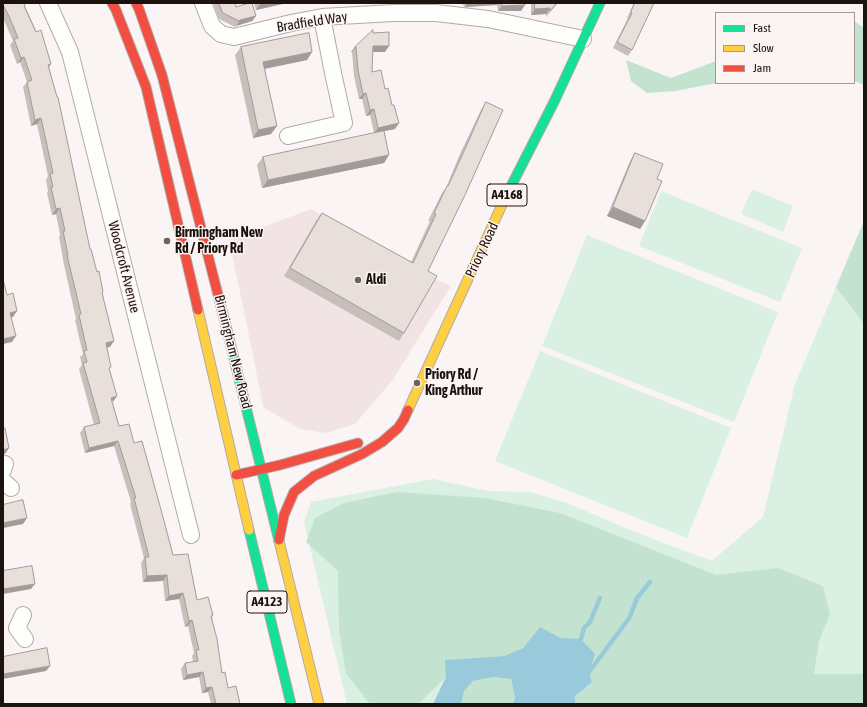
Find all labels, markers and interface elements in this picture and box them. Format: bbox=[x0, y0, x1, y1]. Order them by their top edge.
street label: Bradfield Way bbox=[276, 8, 348, 36]
legend bbox=[715, 12, 855, 84]
text: Fast bbox=[753, 21, 771, 35]
text: Slow bbox=[753, 41, 774, 55]
text: Jam bbox=[753, 61, 771, 75]
road number: A4168 bbox=[487, 184, 527, 206]
street label: Woodcroft Avenue bbox=[104, 219, 144, 315]
street label: Priory Road bbox=[462, 220, 502, 280]
place label: Birmingham New Rd / Priory Rd bbox=[175, 225, 263, 258]
marker: Birmingham New Rd / Priory Rd bbox=[162, 236, 172, 246]
place label: Aldi bbox=[366, 272, 386, 288]
marker: Aldi bbox=[353, 275, 363, 285]
street label: Birmingham New Road bbox=[211, 293, 255, 411]
place label: Priory Rd / King Arthur bbox=[425, 367, 482, 400]
marker: Priory Rd / King Arthur bbox=[412, 378, 422, 388]
road number: A4123 bbox=[247, 591, 287, 613]

